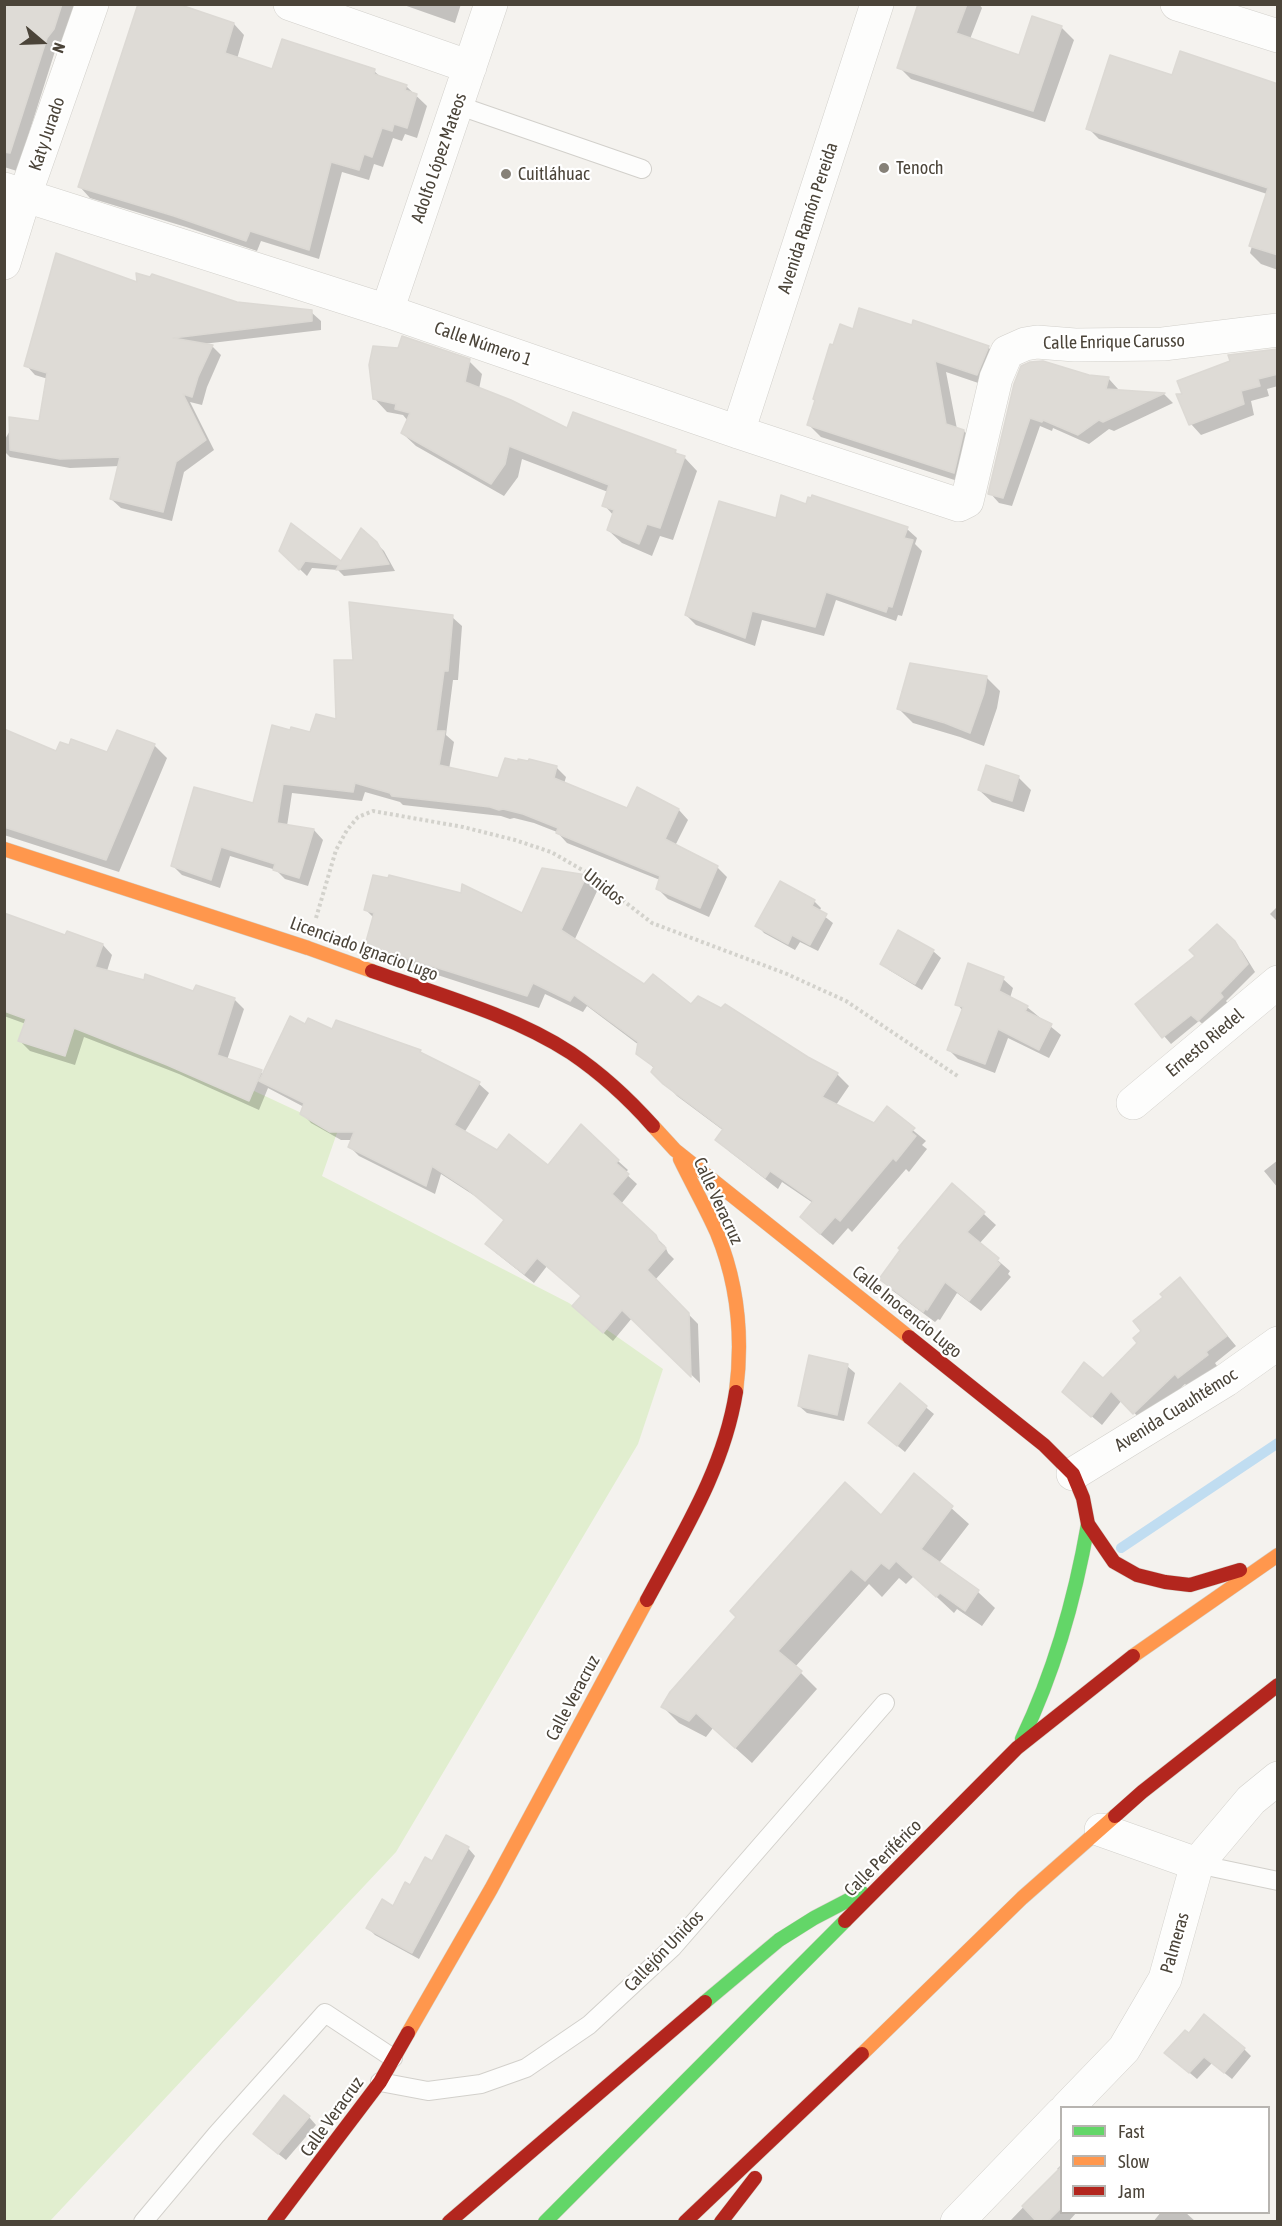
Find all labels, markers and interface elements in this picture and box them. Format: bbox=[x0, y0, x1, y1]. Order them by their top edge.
north arrow bbox=[12, 12, 72, 72]
text: N bbox=[49, 40, 69, 55]
street label: Adolfo López Mateos bbox=[407, 90, 471, 226]
street label: Katy Jurado bbox=[24, 94, 70, 174]
street label: Avenida Ramón Pereida bbox=[773, 140, 843, 296]
place label: Tenoch bbox=[896, 157, 944, 179]
marker: Tenoch bbox=[877, 161, 891, 175]
place label: Cuitláhuac bbox=[518, 163, 590, 185]
marker: Cuitláhuac bbox=[499, 167, 513, 181]
street label: Calle Número 1 bbox=[431, 317, 535, 371]
street label: Calle Enrique Carusso bbox=[1043, 330, 1185, 354]
street label: Unidos bbox=[579, 864, 629, 910]
street label: Licenciado Ignacio Lugo bbox=[287, 912, 441, 986]
street label: Ernesto Riedel bbox=[1162, 1004, 1248, 1082]
street label: Calle Veracruz bbox=[688, 1154, 748, 1248]
street label: Calle Inocencio Lugo bbox=[848, 1261, 966, 1363]
street label: Avenida Cuauhtémoc bbox=[1111, 1364, 1241, 1456]
street label: Calle Veracruz bbox=[542, 1652, 604, 1744]
street label: Calle Periférico bbox=[840, 1815, 926, 1901]
street label: Callejón Unidos bbox=[620, 1906, 708, 1996]
street label: Palmeras bbox=[1156, 1910, 1194, 1976]
street label: Calle Veracruz bbox=[296, 2073, 368, 2161]
legend bbox=[1060, 2106, 1270, 2214]
text: Fast bbox=[1118, 2121, 1145, 2142]
text: Slow bbox=[1118, 2151, 1149, 2172]
text: Jam bbox=[1118, 2181, 1145, 2202]

